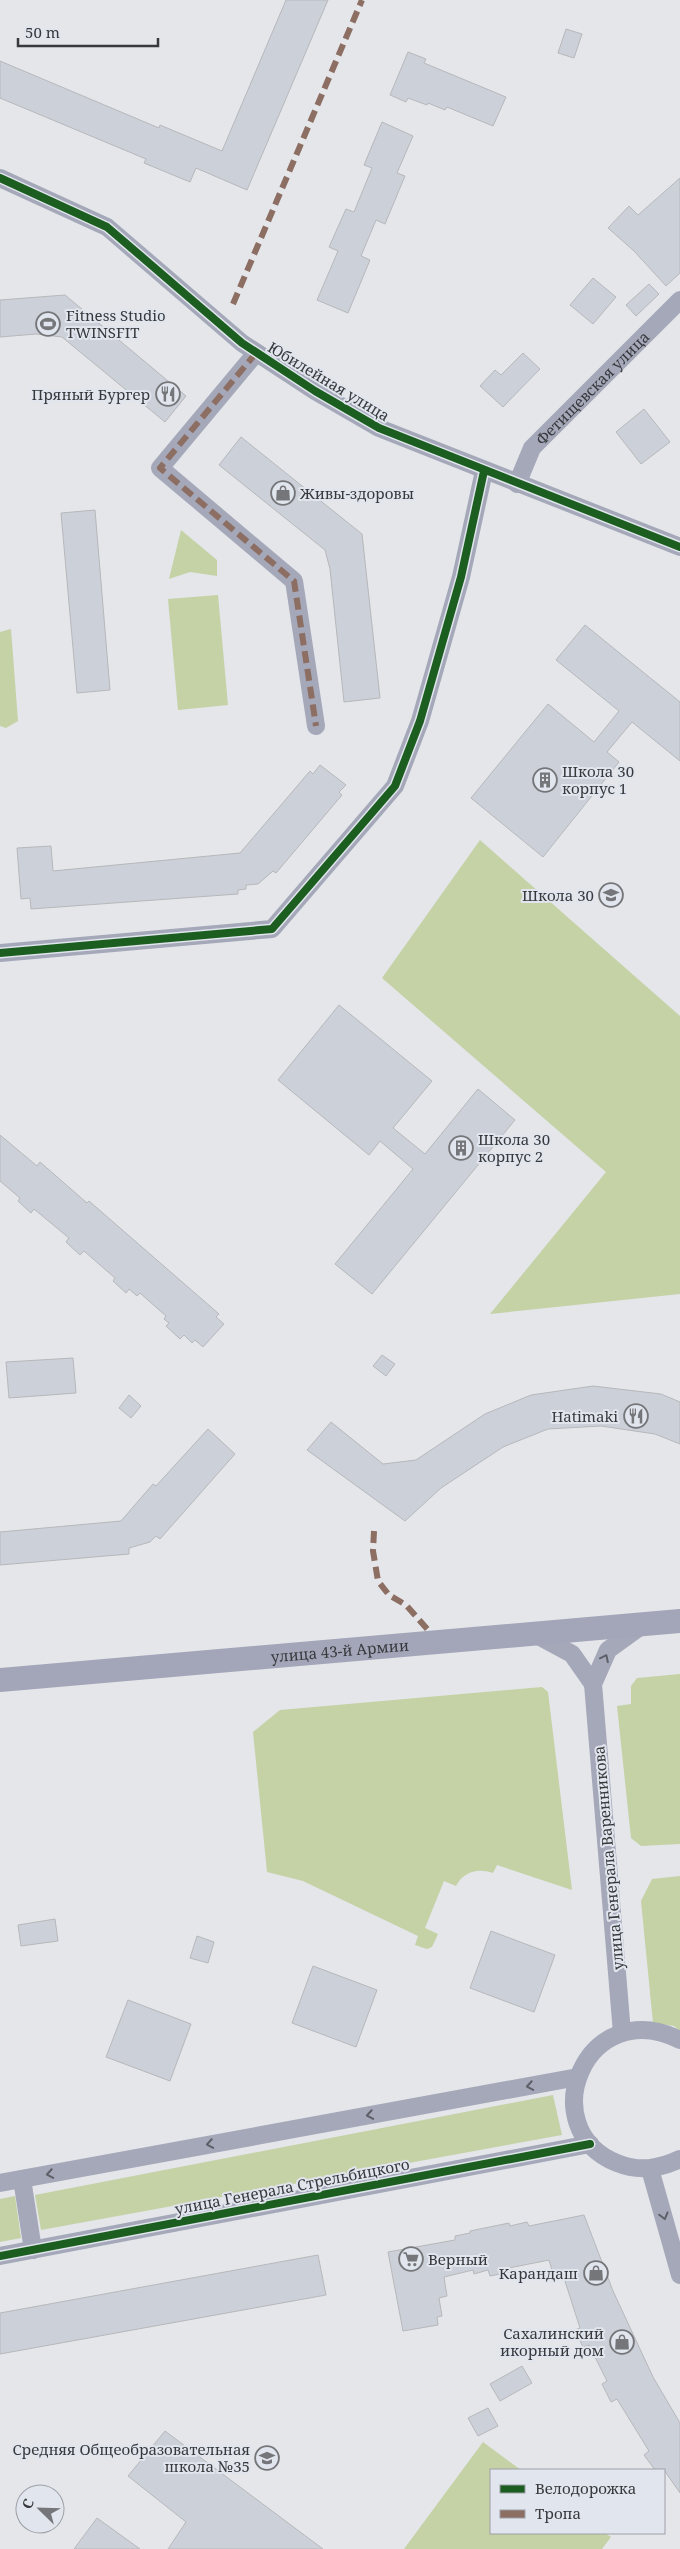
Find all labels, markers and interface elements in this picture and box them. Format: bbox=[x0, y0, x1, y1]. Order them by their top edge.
scale bar bbox=[18, 15, 158, 47]
text: 50 m bbox=[25, 22, 60, 42]
place label: Fitness Studio TWINSFIT bbox=[66, 305, 166, 342]
sports icon: Fitness Studio TWINSFIT bbox=[35, 311, 61, 337]
street label: Фетищевская улица bbox=[531, 327, 653, 449]
street label: Юбилейная улица bbox=[264, 337, 394, 425]
restaurant icon: Пряный Бургер bbox=[155, 381, 181, 407]
place label: Пряный Бургер bbox=[31, 384, 150, 404]
shop icon: Живы-здоровы bbox=[270, 480, 296, 506]
place label: Живы-здоровы bbox=[299, 483, 414, 503]
place label: Школа 30 корпус 1 bbox=[562, 761, 634, 798]
building icon: Школа 30 корпус 1 bbox=[532, 767, 558, 793]
school or university icon: Школа 30 bbox=[598, 882, 624, 908]
place label: Школа 30 bbox=[522, 885, 594, 905]
place label: Школа 30 корпус 2 bbox=[478, 1129, 550, 1166]
building icon: Школа 30 корпус 2 bbox=[448, 1135, 474, 1161]
restaurant icon: Hatimaki bbox=[623, 1403, 649, 1429]
place label: Hatimaki bbox=[551, 1406, 618, 1426]
street label: улица 43-й Армии bbox=[270, 1635, 410, 1666]
one-way arrow bbox=[599, 1654, 609, 1663]
street label: улица Генерала Варенникова bbox=[588, 1745, 628, 1971]
one-way arrow bbox=[525, 2080, 534, 2090]
one-way arrow bbox=[365, 2109, 374, 2120]
one-way arrow bbox=[206, 2139, 214, 2149]
street label: улица Генерала Стрельбицкого bbox=[173, 2153, 411, 2219]
one-way arrow bbox=[46, 2168, 55, 2178]
one-way arrow bbox=[658, 2211, 668, 2220]
supermarket icon: Верный bbox=[398, 2246, 424, 2272]
place label: Верный bbox=[428, 2249, 488, 2269]
shop icon: Карандаш bbox=[583, 2260, 609, 2286]
place label: Карандаш bbox=[499, 2263, 578, 2283]
place label: Сахалинский икорный дом bbox=[500, 2323, 604, 2360]
shop icon: Сахалинский икорный дом bbox=[609, 2329, 635, 2355]
place label: Средняя Общеобразовательная школа №35 bbox=[12, 2439, 250, 2476]
school or university icon: Средняя Общеобразовательная школа №35 bbox=[254, 2445, 280, 2471]
legend bbox=[490, 2469, 665, 2534]
text: Велодорожка bbox=[535, 2478, 636, 2498]
north arrow bbox=[15, 2484, 65, 2534]
text: С bbox=[17, 2496, 38, 2512]
text: Тропа bbox=[535, 2503, 581, 2523]

